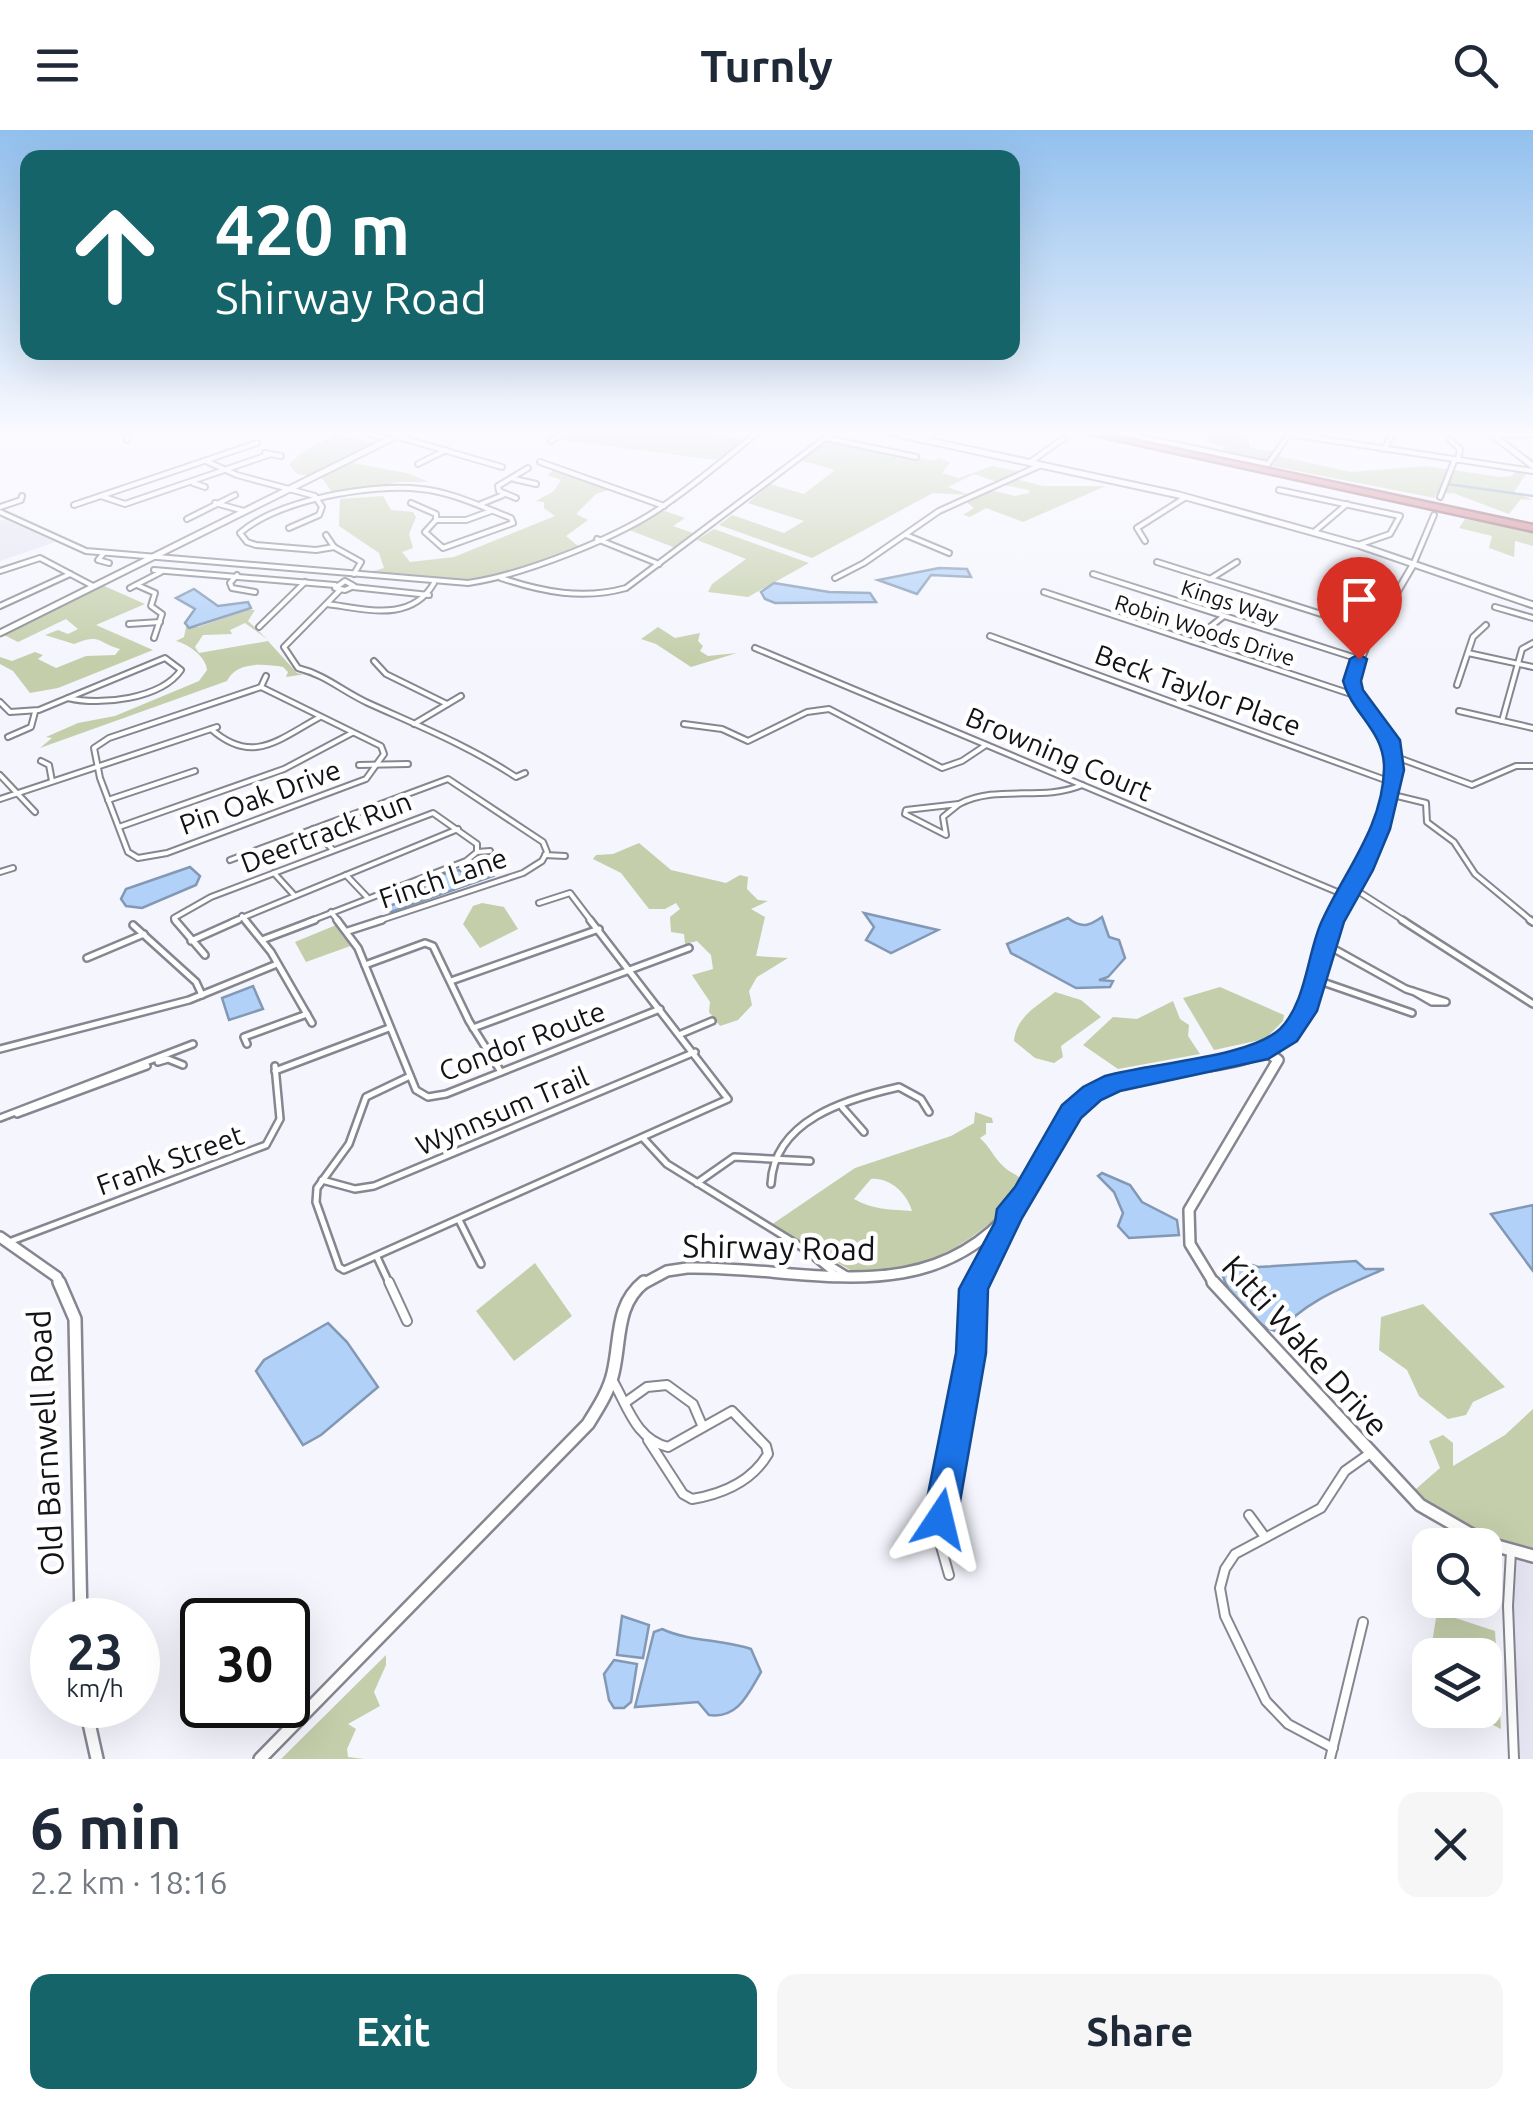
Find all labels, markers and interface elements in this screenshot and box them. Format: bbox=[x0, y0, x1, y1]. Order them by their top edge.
icon: menu bbox=[30, 38, 85, 93]
icon: search bbox=[1448, 38, 1503, 93]
text: Turnly bbox=[700, 40, 833, 91]
icon: ahead bbox=[50, 190, 180, 320]
text: 420 m bbox=[215, 190, 410, 268]
text: Shirway Road bbox=[215, 272, 487, 323]
pin bbox=[1317, 557, 1402, 660]
icon: arrive bbox=[1332, 572, 1387, 627]
street label: Kings Way bbox=[1178, 574, 1282, 629]
street label: Robin Woods Drive bbox=[1112, 589, 1298, 670]
street label: Beck Taylor Place bbox=[1091, 638, 1305, 741]
street label: Browning Court bbox=[962, 700, 1157, 807]
street label: Pin Oak Drive bbox=[175, 753, 344, 840]
street label: Deertrack Run bbox=[236, 785, 416, 878]
street label: Finch Lane bbox=[375, 841, 511, 914]
street label: Condor Route bbox=[434, 995, 609, 1086]
street label: Wynnsum Trail bbox=[411, 1060, 592, 1161]
street label: Frank Street bbox=[92, 1119, 247, 1200]
street label: Shirway Road bbox=[682, 1227, 876, 1267]
street label: Kitti Wake Drive bbox=[1215, 1248, 1396, 1443]
street label: Old Barnwell Road bbox=[20, 1309, 70, 1577]
position arrow bbox=[888, 1467, 992, 1571]
map controls bbox=[1412, 1528, 1502, 1728]
button: search bbox=[1412, 1528, 1502, 1618]
speed limit sign: 30 bbox=[180, 1598, 310, 1728]
text: 23 bbox=[67, 1623, 123, 1679]
button: layers bbox=[1412, 1638, 1502, 1728]
text: km/h bbox=[66, 1674, 124, 1702]
button: close bbox=[1398, 1792, 1503, 1897]
text: 6 min bbox=[30, 1793, 182, 1860]
text: 2.2 km · 18:16 bbox=[30, 1864, 228, 1900]
button: Exit bbox=[30, 1974, 757, 2089]
button: Share bbox=[777, 1974, 1503, 2089]

